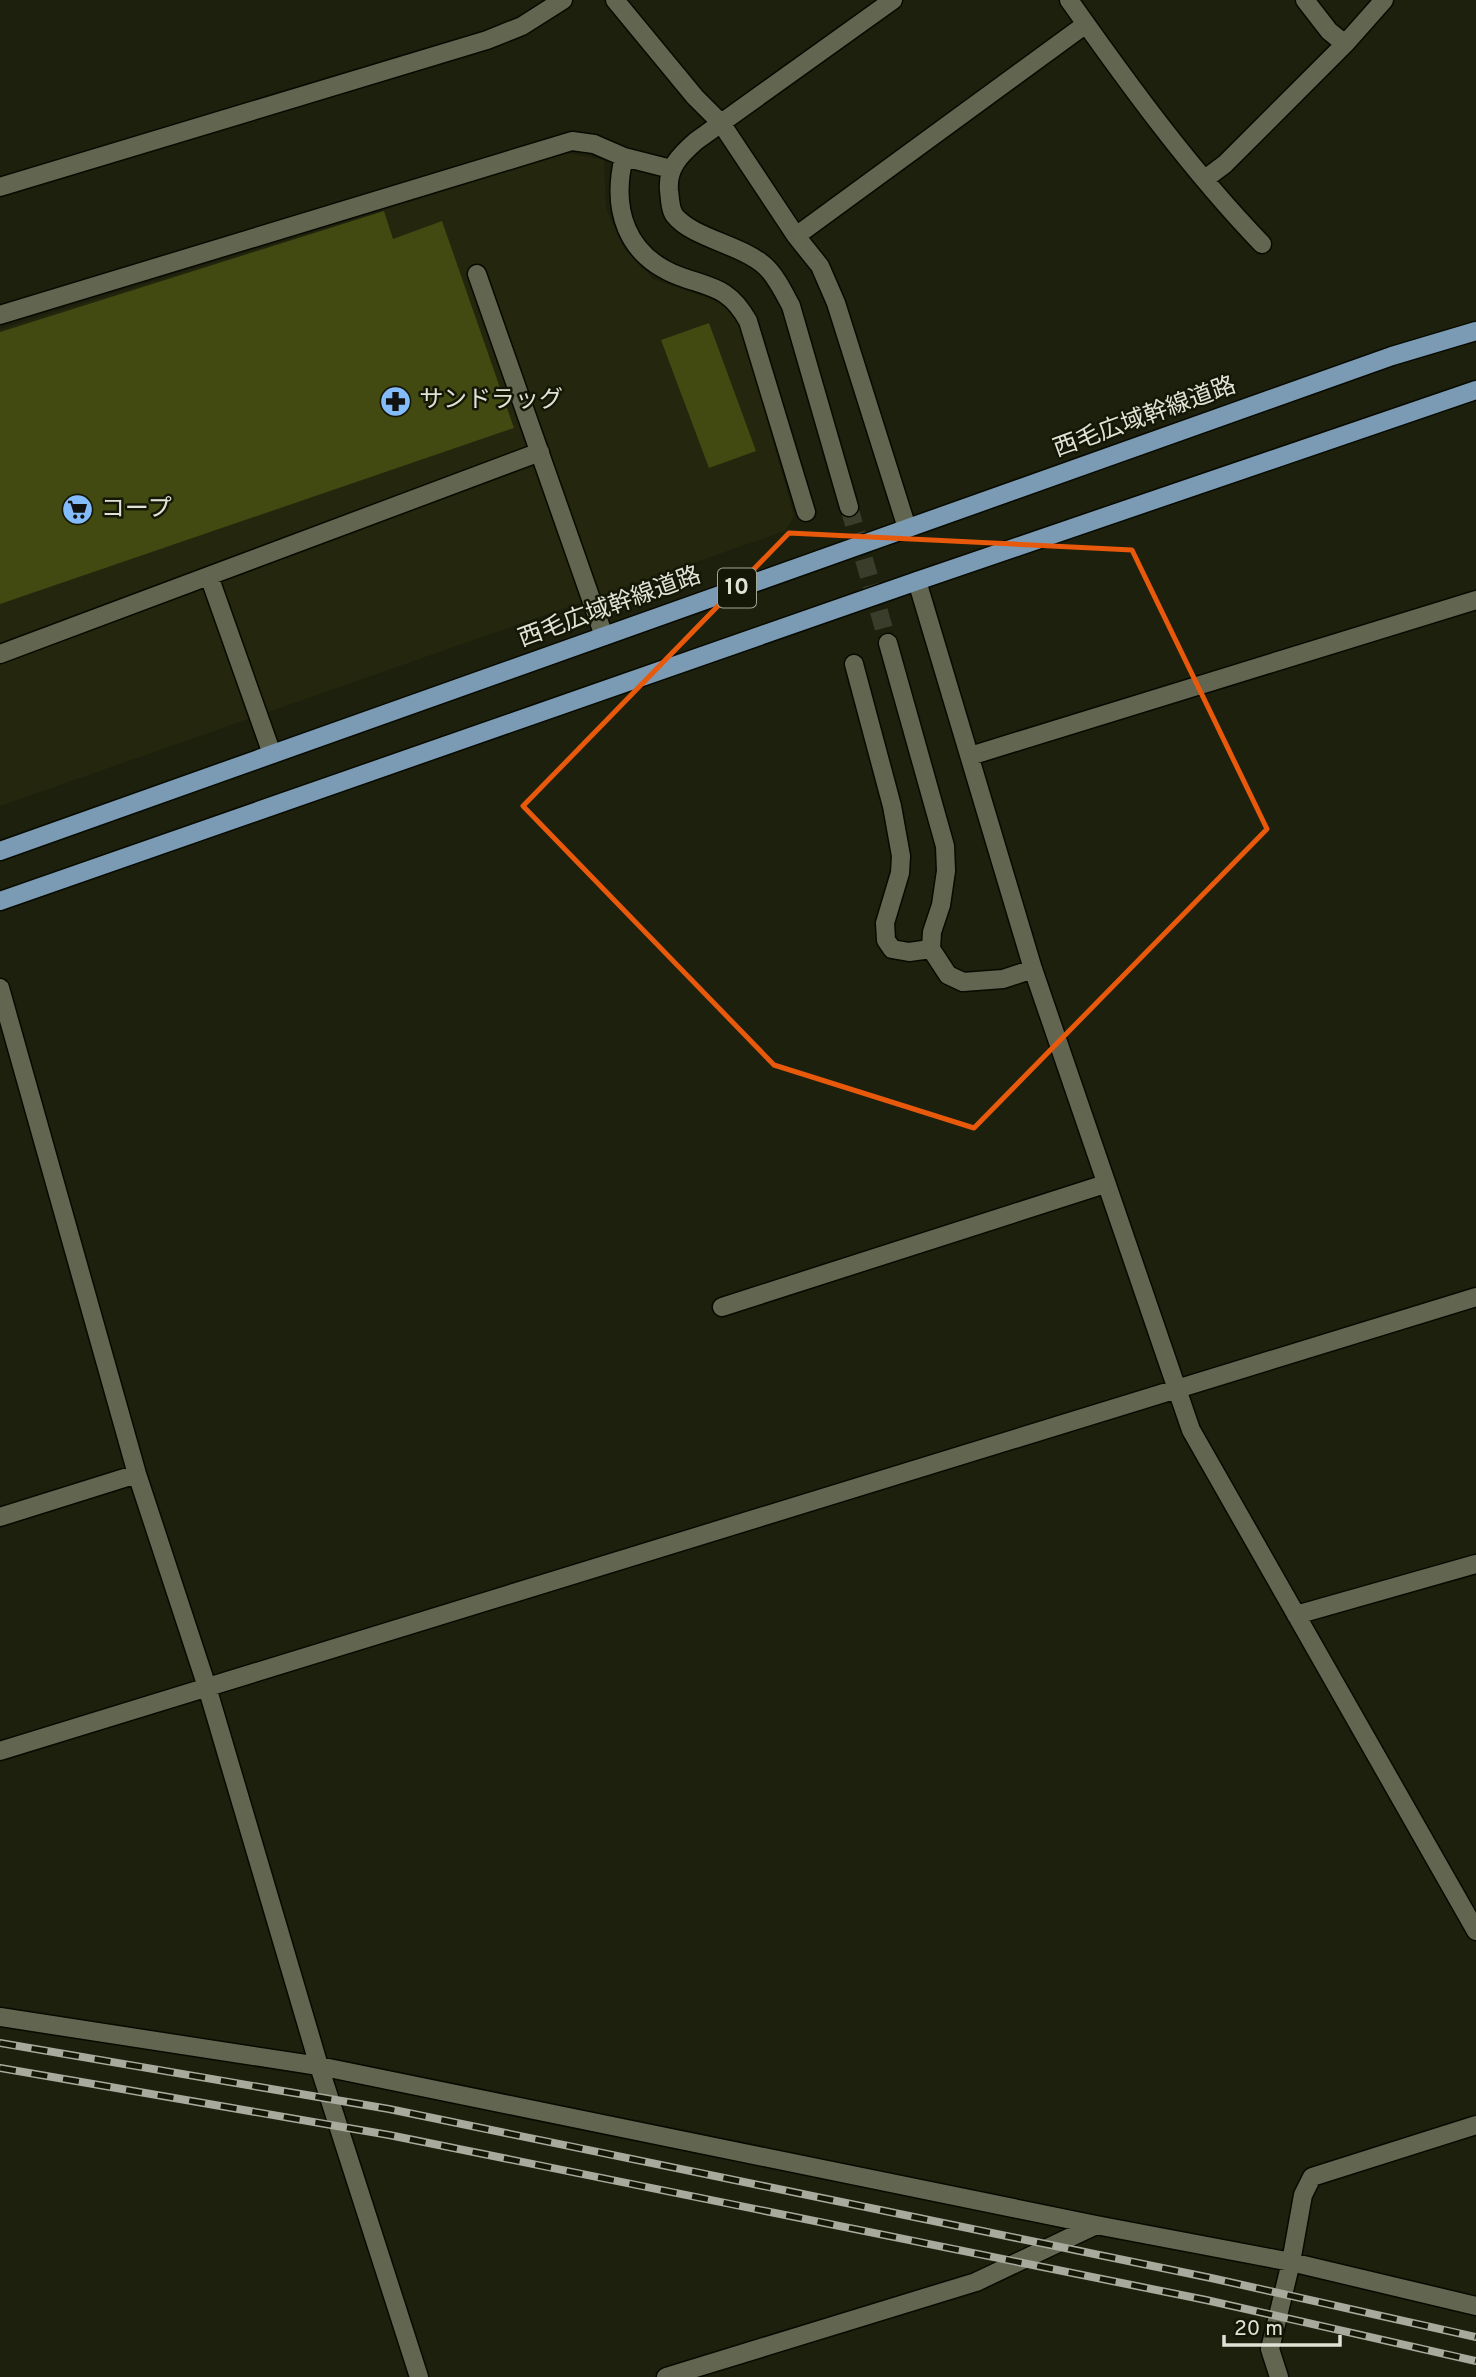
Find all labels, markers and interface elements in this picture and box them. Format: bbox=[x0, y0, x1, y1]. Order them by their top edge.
street label: 西毛広域幹線道路 bbox=[1050, 371, 1240, 465]
pharmacy icon: サンドラッグ bbox=[379, 384, 413, 418]
place label: サンドラッグ bbox=[419, 386, 563, 416]
supermarket icon: コープ bbox=[61, 493, 95, 527]
place label: コープ bbox=[101, 495, 172, 525]
street label: 西毛広域幹線道路 bbox=[515, 561, 705, 655]
road number: 10 bbox=[718, 568, 756, 608]
scale bar bbox=[1224, 2304, 1340, 2348]
text: 20 m bbox=[1234, 2316, 1283, 2343]

